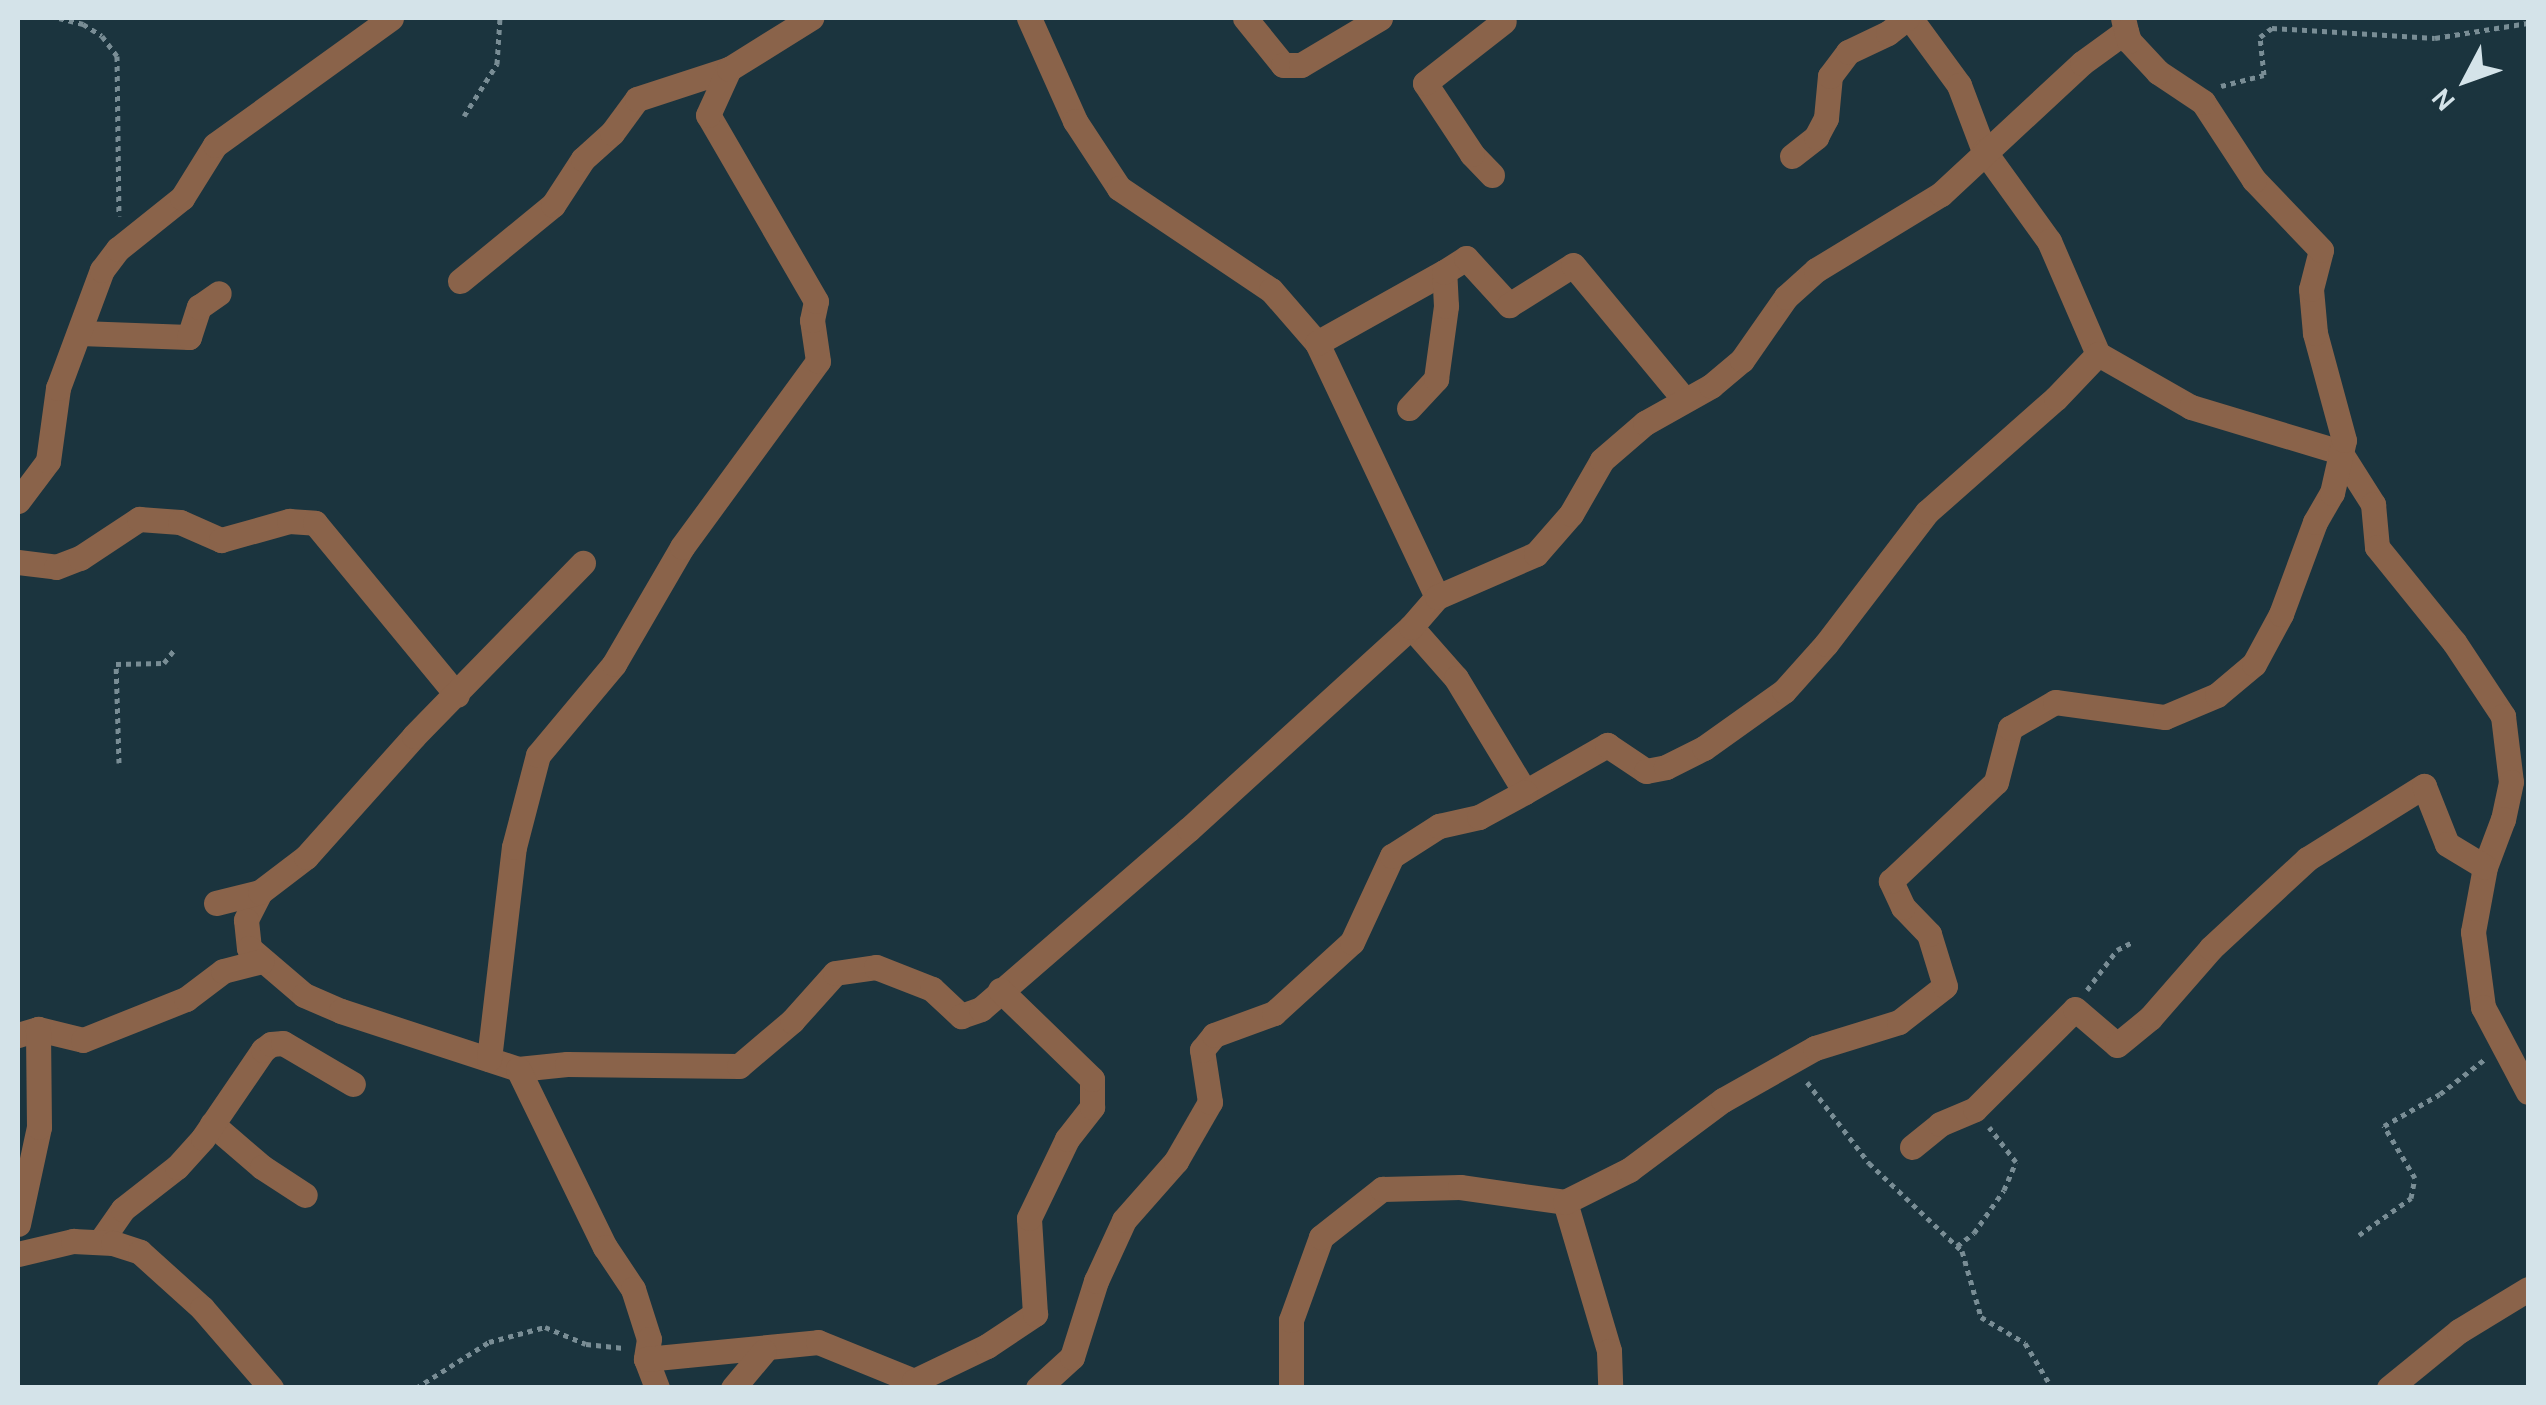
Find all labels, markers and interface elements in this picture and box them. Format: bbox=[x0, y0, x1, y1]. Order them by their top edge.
north arrow bbox=[2416, 30, 2516, 130]
text: N bbox=[2424, 82, 2462, 118]

